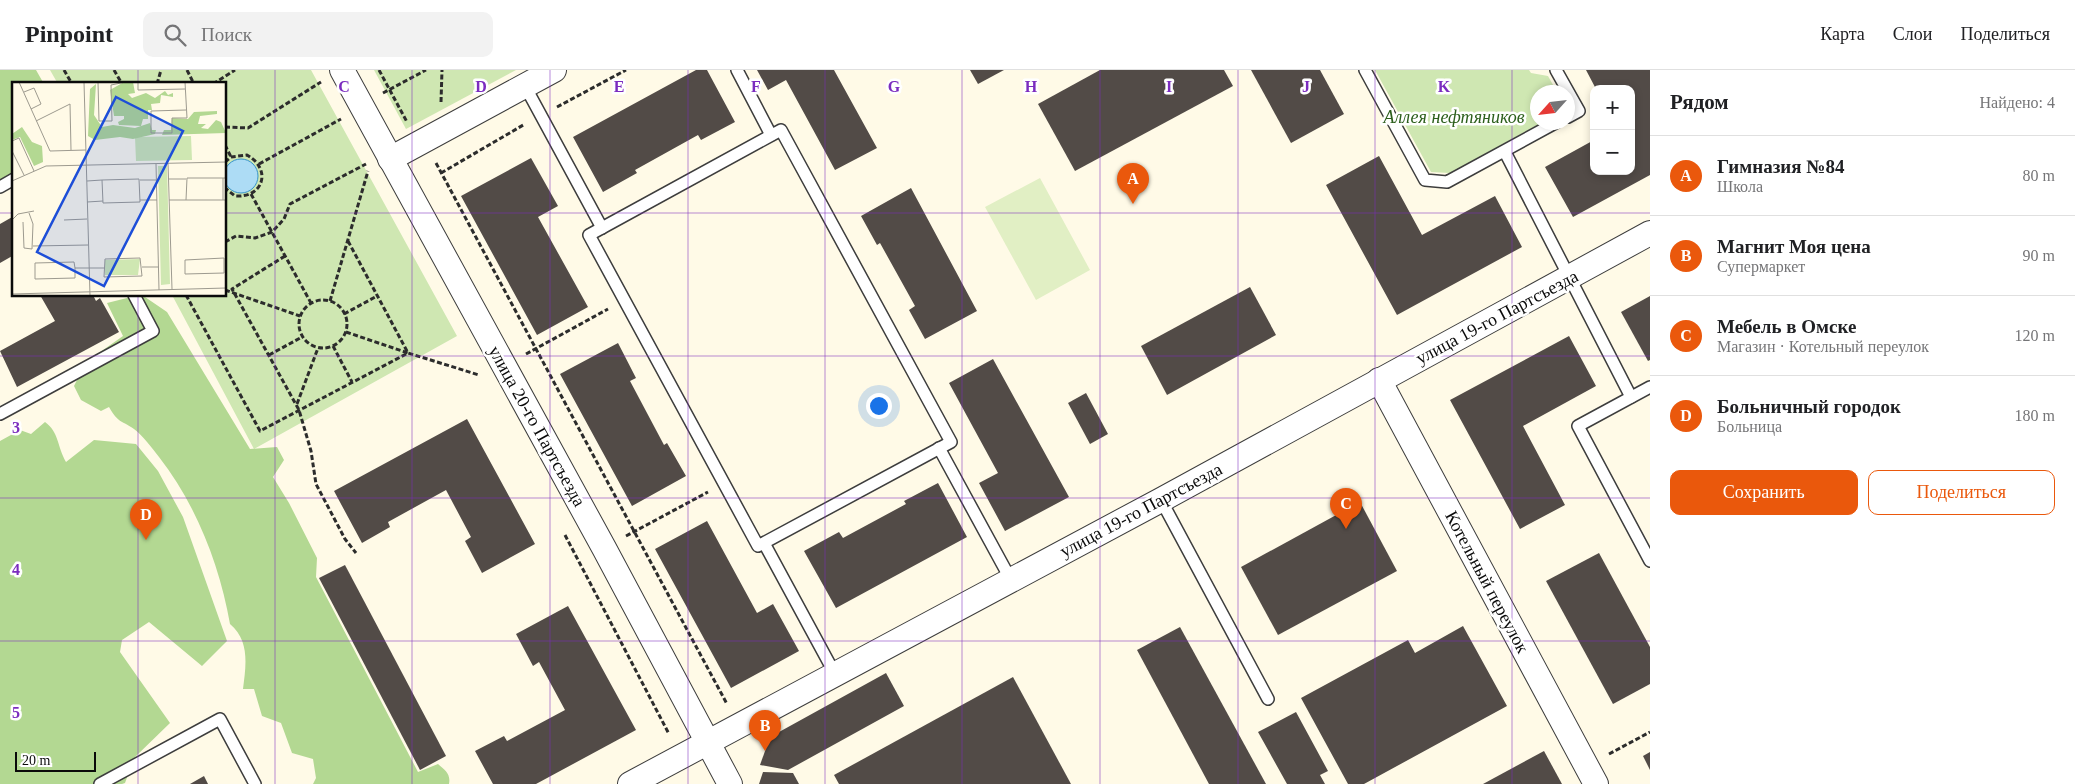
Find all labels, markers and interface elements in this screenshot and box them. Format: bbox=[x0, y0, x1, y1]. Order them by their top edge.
search box bbox=[143, 12, 493, 57]
text: Pinpoint bbox=[25, 21, 113, 47]
icon: search bbox=[161, 21, 189, 49]
text: Поиск bbox=[201, 24, 252, 45]
text: Карта bbox=[1820, 24, 1865, 44]
text: Слои bbox=[1893, 24, 1932, 44]
text: Поделиться bbox=[1960, 24, 2050, 44]
text: C bbox=[338, 78, 350, 95]
text: D bbox=[475, 78, 487, 95]
text: E bbox=[614, 78, 624, 95]
text: F bbox=[751, 78, 761, 95]
text: G bbox=[888, 78, 901, 95]
text: H bbox=[1025, 78, 1038, 95]
text: I bbox=[1166, 78, 1172, 95]
text: J bbox=[1302, 78, 1310, 95]
text: K bbox=[1438, 78, 1451, 95]
inset map bbox=[12, 82, 226, 296]
north arrow bbox=[1530, 85, 1575, 130]
map controls bbox=[1590, 85, 1635, 175]
button: + bbox=[1590, 85, 1635, 130]
text: Рядом bbox=[1670, 90, 1729, 114]
text: Найдено: 4 bbox=[1980, 94, 2055, 111]
park label: Аллея нефтяников bbox=[1382, 107, 1525, 127]
button: − bbox=[1590, 130, 1635, 175]
text: Гимназия №84 bbox=[1717, 156, 1844, 177]
pin: A bbox=[1117, 163, 1149, 204]
text: A bbox=[1680, 167, 1692, 184]
text: 80 m bbox=[2023, 167, 2055, 184]
text: Школа bbox=[1717, 178, 1763, 195]
text: Магнит Моя цена bbox=[1717, 236, 1871, 257]
text: B bbox=[1681, 247, 1691, 264]
text: 90 m bbox=[2023, 247, 2055, 264]
text: Супермаркет bbox=[1717, 258, 1805, 275]
street label: улица 19-го Партсъезда bbox=[1413, 266, 1581, 368]
text: Мебель в Омске bbox=[1717, 316, 1856, 337]
text: C bbox=[1680, 327, 1692, 344]
text: 120 m bbox=[2015, 327, 2055, 344]
text: Магазин · Котельный переулок bbox=[1717, 338, 1929, 355]
street label: улица 20-го Партсъезда bbox=[484, 342, 590, 510]
your location bbox=[866, 393, 892, 419]
text: Больничный городок bbox=[1717, 396, 1901, 417]
text: D bbox=[1680, 407, 1692, 424]
text: 180 m bbox=[2015, 407, 2055, 424]
text: Больница bbox=[1717, 418, 1782, 435]
text: 3 bbox=[12, 419, 20, 436]
street label: улица 19-го Партсъезда bbox=[1057, 459, 1225, 561]
button: Сохранить bbox=[1670, 470, 1858, 515]
button: Поделиться bbox=[1868, 470, 2055, 515]
pin: C bbox=[1330, 488, 1362, 529]
pin: D bbox=[130, 499, 162, 540]
street label: Котельный переулок bbox=[1441, 508, 1533, 657]
text: 4 bbox=[12, 561, 20, 578]
text: 5 bbox=[12, 704, 20, 721]
pin: B bbox=[749, 710, 781, 751]
scale bar bbox=[15, 749, 96, 772]
text: 20 m bbox=[22, 753, 50, 768]

